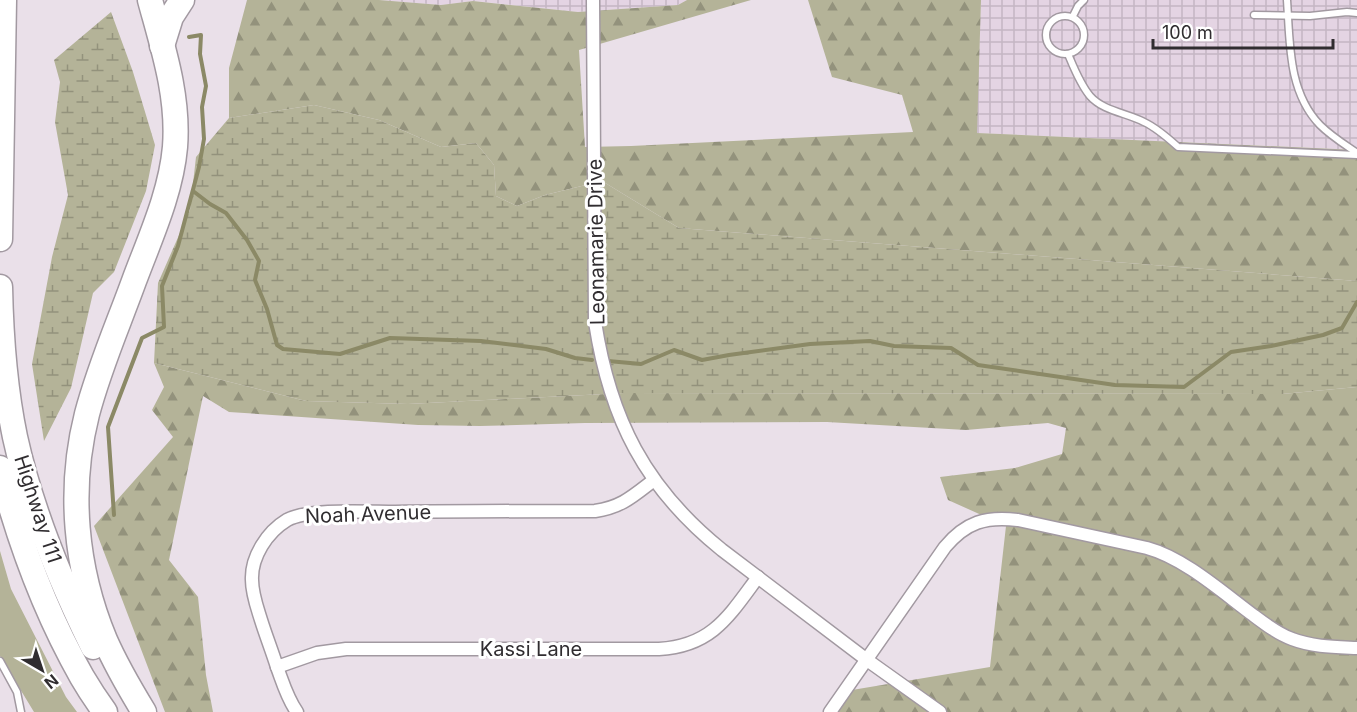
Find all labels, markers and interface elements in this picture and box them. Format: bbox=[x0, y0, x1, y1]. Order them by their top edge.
scale bar bbox=[1153, 12, 1333, 50]
text: 100 m bbox=[1162, 22, 1213, 43]
street label: Leonamarie Drive bbox=[583, 159, 609, 325]
street label: Highway 111 bbox=[9, 452, 67, 566]
street label: Noah Avenue bbox=[305, 500, 431, 528]
street label: Kassi Lane bbox=[480, 637, 582, 661]
north arrow bbox=[12, 640, 72, 700]
text: N bbox=[40, 670, 62, 693]

